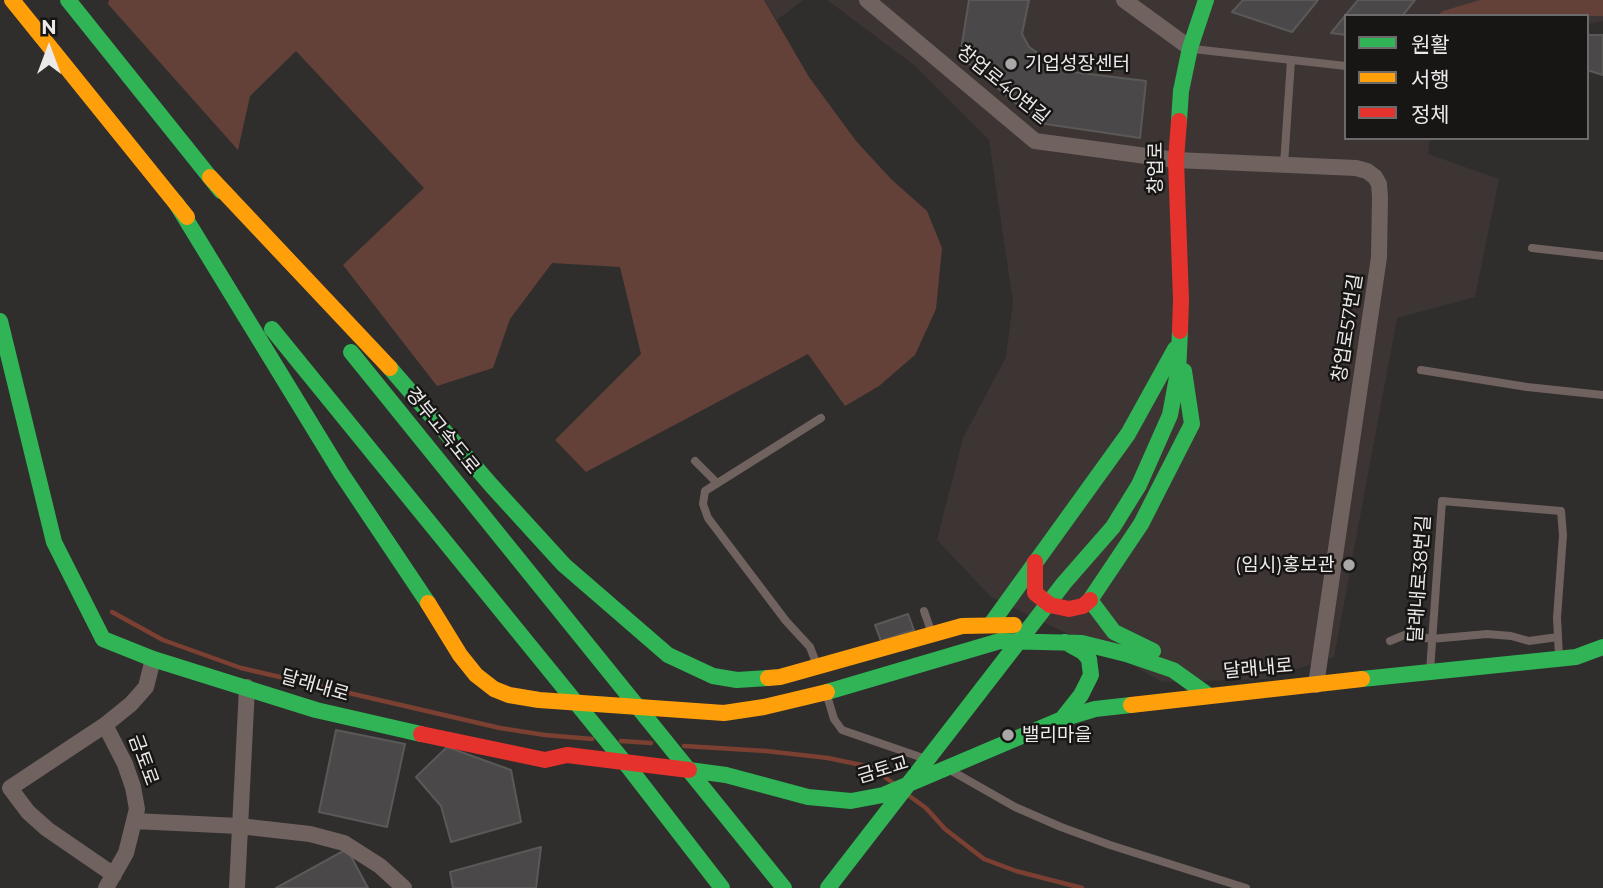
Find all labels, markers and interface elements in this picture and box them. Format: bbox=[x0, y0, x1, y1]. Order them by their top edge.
north arrow bbox=[14, 14, 84, 84]
legend bbox=[1344, 14, 1589, 140]
text: N bbox=[41, 16, 57, 39]
text: 원활 bbox=[1411, 32, 1450, 57]
street label: 창업로40번길 bbox=[952, 41, 1054, 129]
place label: 기업성장센터 bbox=[1025, 53, 1130, 75]
marker: 기업성장센터 bbox=[1003, 56, 1019, 72]
text: 서행 bbox=[1411, 67, 1450, 92]
text: 정체 bbox=[1411, 102, 1450, 127]
street label: 창업로 bbox=[1145, 142, 1167, 194]
street label: 창업로57번길 bbox=[1328, 272, 1368, 384]
street label: 경부고속도로 bbox=[400, 383, 484, 479]
street label: 달래내로38번길 bbox=[1404, 515, 1436, 643]
place label: (임시)홍보관 bbox=[1235, 554, 1335, 576]
marker: (임시)홍보관 bbox=[1341, 557, 1357, 573]
street label: 달래내로 bbox=[1222, 655, 1294, 683]
street label: 달래내로 bbox=[278, 665, 352, 707]
place label: 밸리마을 bbox=[1022, 724, 1092, 746]
marker: 밸리마을 bbox=[1000, 727, 1016, 743]
street label: 금토로 bbox=[123, 731, 163, 789]
street label: 금토교 bbox=[855, 751, 911, 789]

